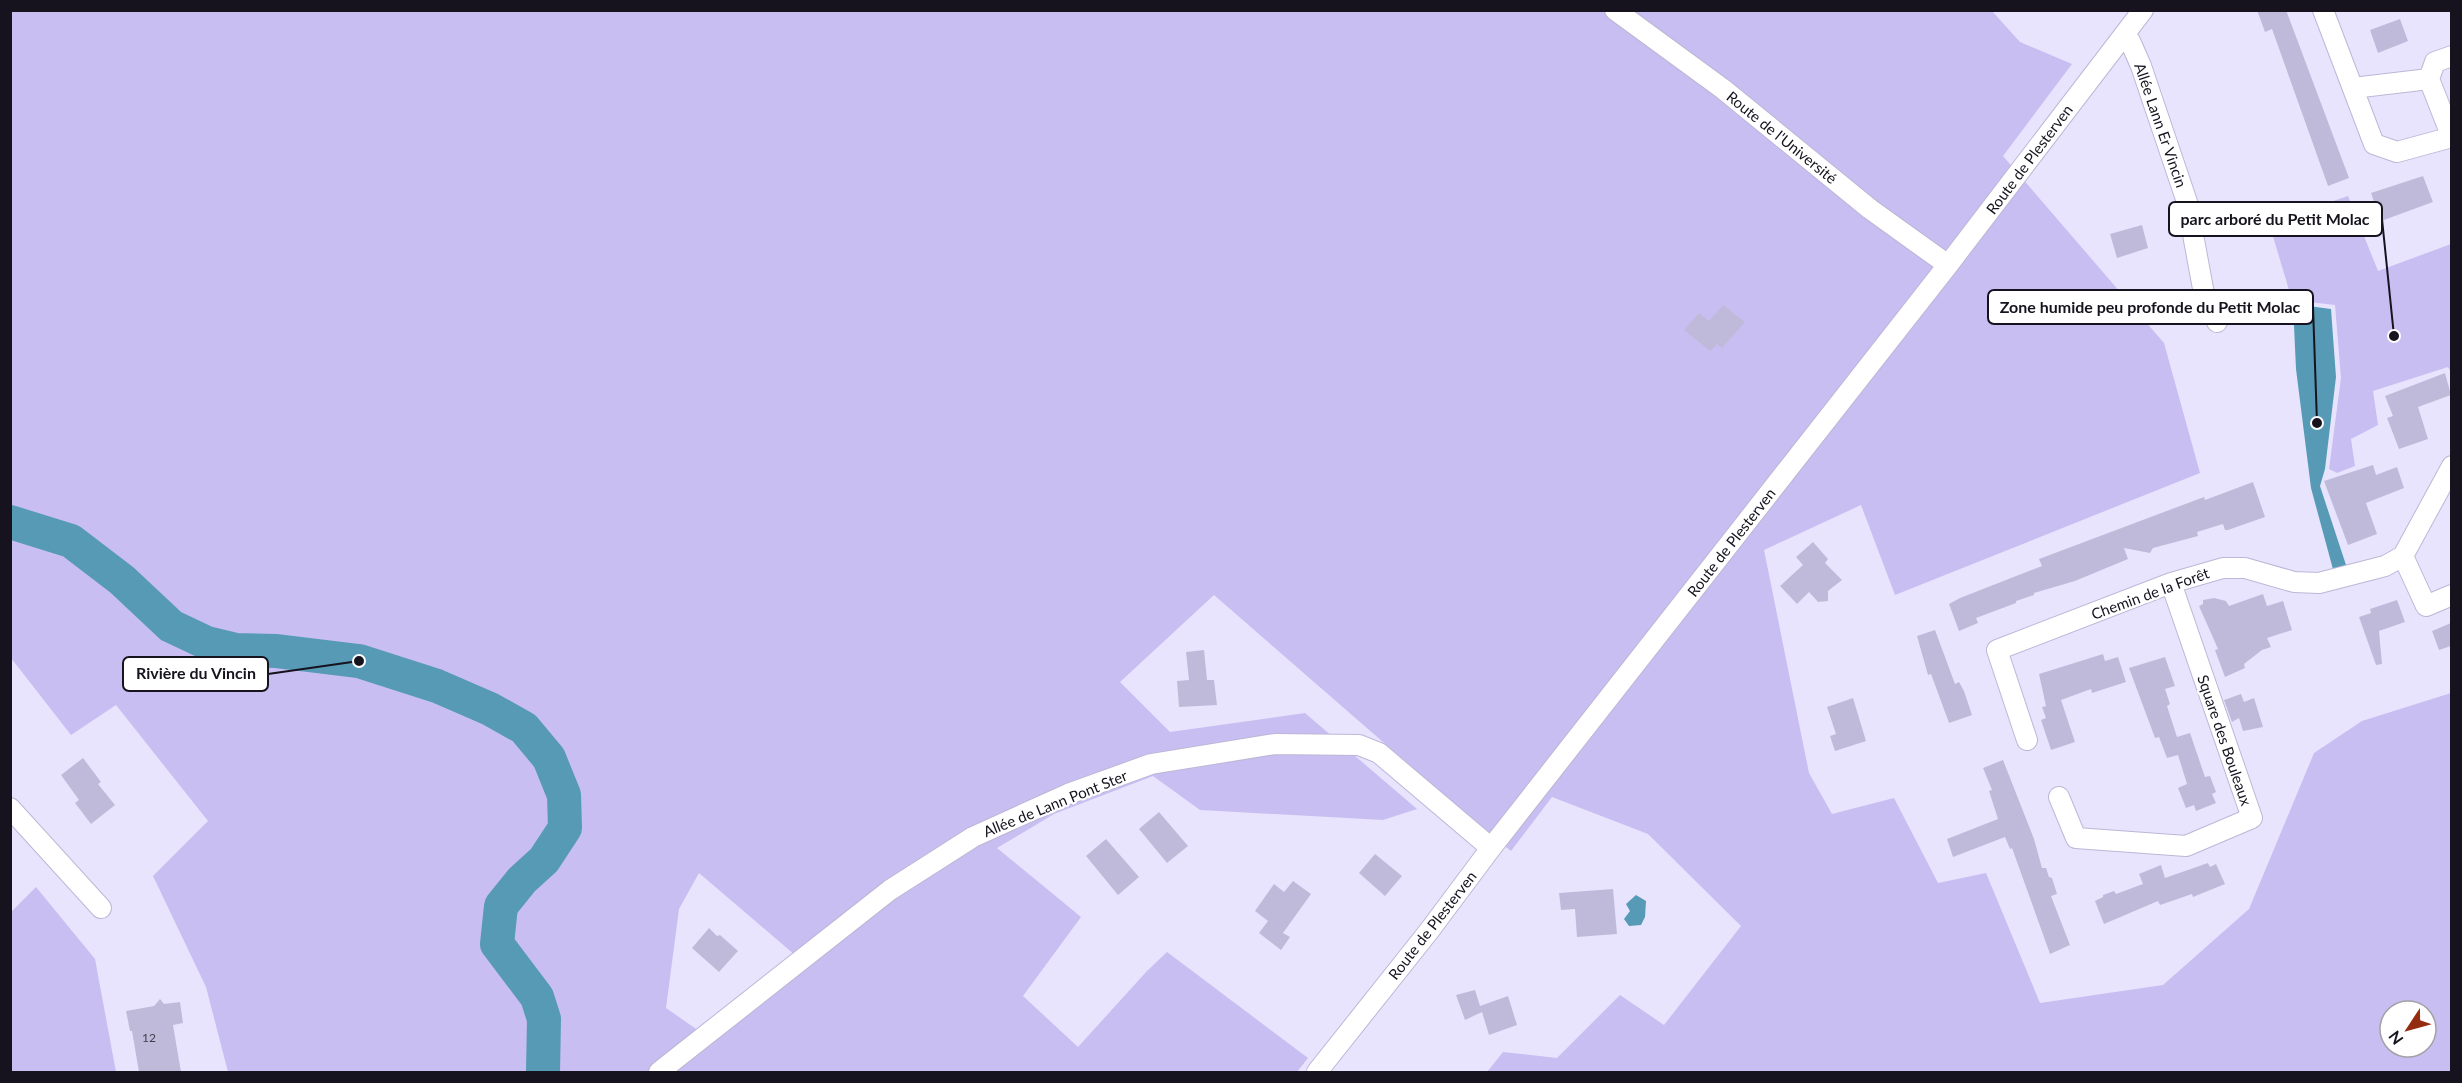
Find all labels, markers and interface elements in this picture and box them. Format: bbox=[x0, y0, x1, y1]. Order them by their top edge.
street label: Allée Lann Er Vincin bbox=[2131, 60, 2191, 190]
street label: Route de l'Université bbox=[1723, 87, 1841, 187]
street label: Route de Plesterven bbox=[1982, 101, 2076, 217]
callout: parc arboré du Petit Molac bbox=[2169, 202, 2382, 236]
text: parc arboré du Petit Molac bbox=[2180, 209, 2370, 228]
callout: Zone humide peu profonde du Petit Molac bbox=[1988, 290, 2313, 324]
text: Zone humide peu profonde du Petit Molac bbox=[2000, 297, 2301, 316]
street label: Route de Plesterven bbox=[1683, 484, 1779, 600]
street label: Chemin de la Forêt bbox=[2089, 563, 2212, 623]
callout: Rivière du Vincin bbox=[123, 657, 268, 691]
text: Rivière du Vincin bbox=[136, 663, 256, 682]
street label: Square des Bouleaux bbox=[2194, 672, 2256, 808]
street label: Allée de Lann Pont Ster bbox=[980, 766, 1130, 840]
street label: Route de Plesterven bbox=[1384, 867, 1480, 983]
north arrow bbox=[2378, 999, 2438, 1059]
text: N bbox=[2384, 1028, 2407, 1049]
house number: 12 bbox=[142, 1030, 156, 1045]

